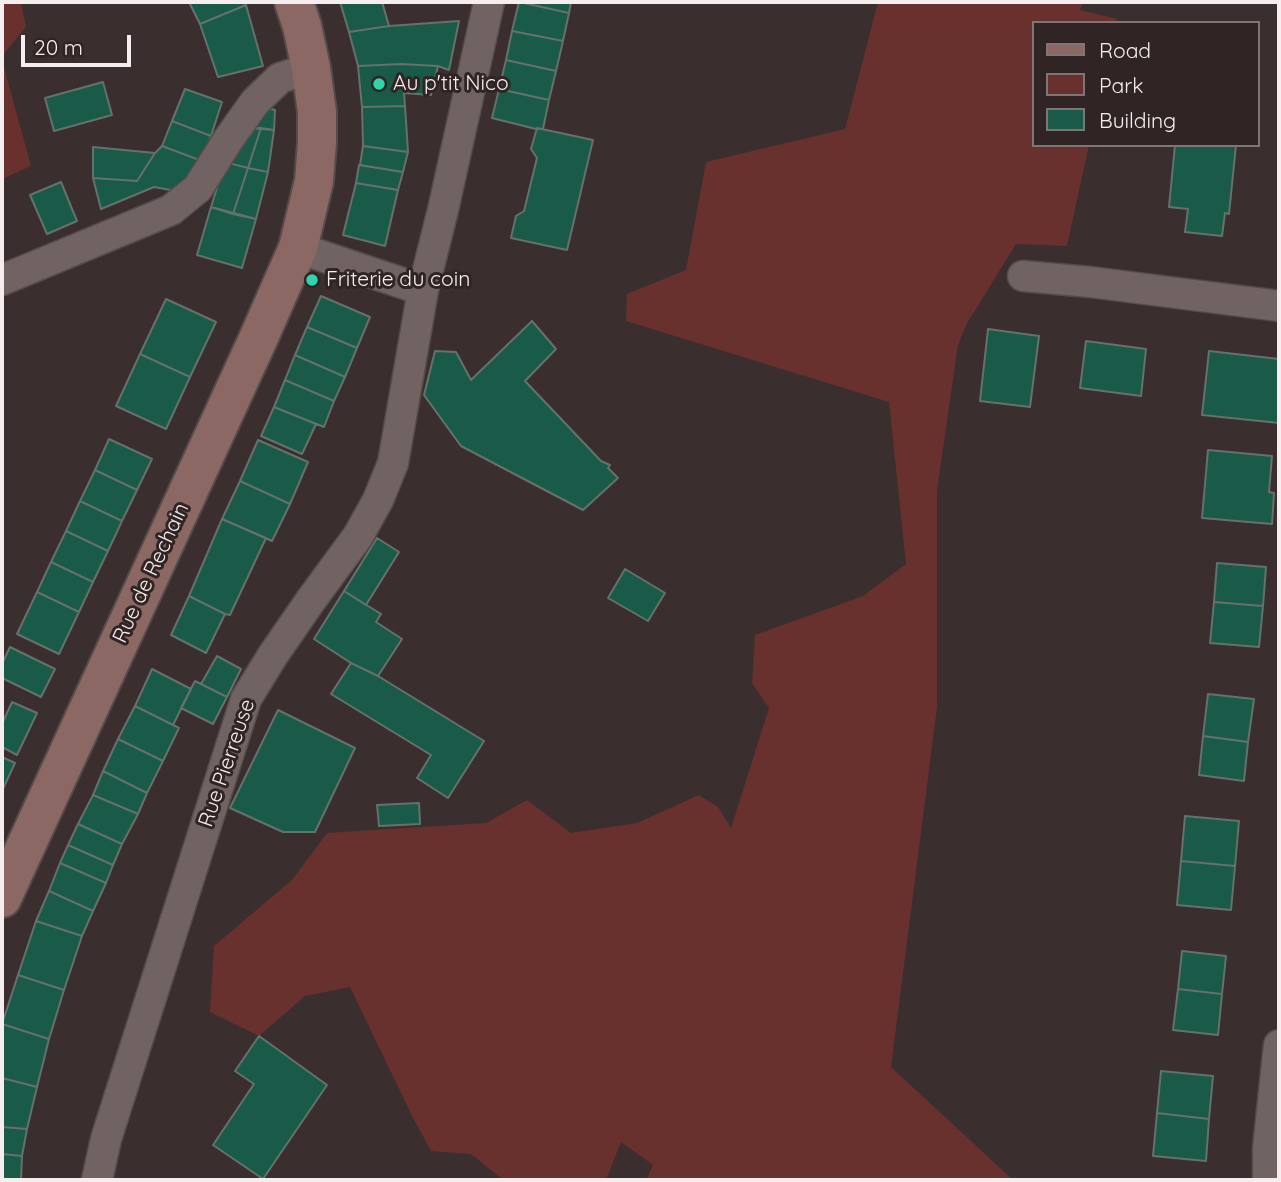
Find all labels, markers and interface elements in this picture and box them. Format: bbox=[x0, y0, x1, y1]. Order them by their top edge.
scale bar bbox=[24, 21, 135, 65]
legend bbox=[1032, 21, 1260, 147]
text: 20 m bbox=[34, 34, 83, 60]
text: Road bbox=[1099, 37, 1151, 63]
place label: Au p'tit Nico bbox=[393, 71, 509, 97]
text: Park bbox=[1099, 72, 1143, 98]
marker: Au p'tit Nico bbox=[371, 76, 387, 92]
text: Building bbox=[1099, 107, 1176, 133]
place label: Friterie du coin bbox=[326, 267, 470, 293]
marker: Friterie du coin bbox=[304, 272, 320, 288]
street label: Rue de Rechain bbox=[108, 499, 194, 647]
street label: Rue Pierreuse bbox=[193, 696, 261, 830]

